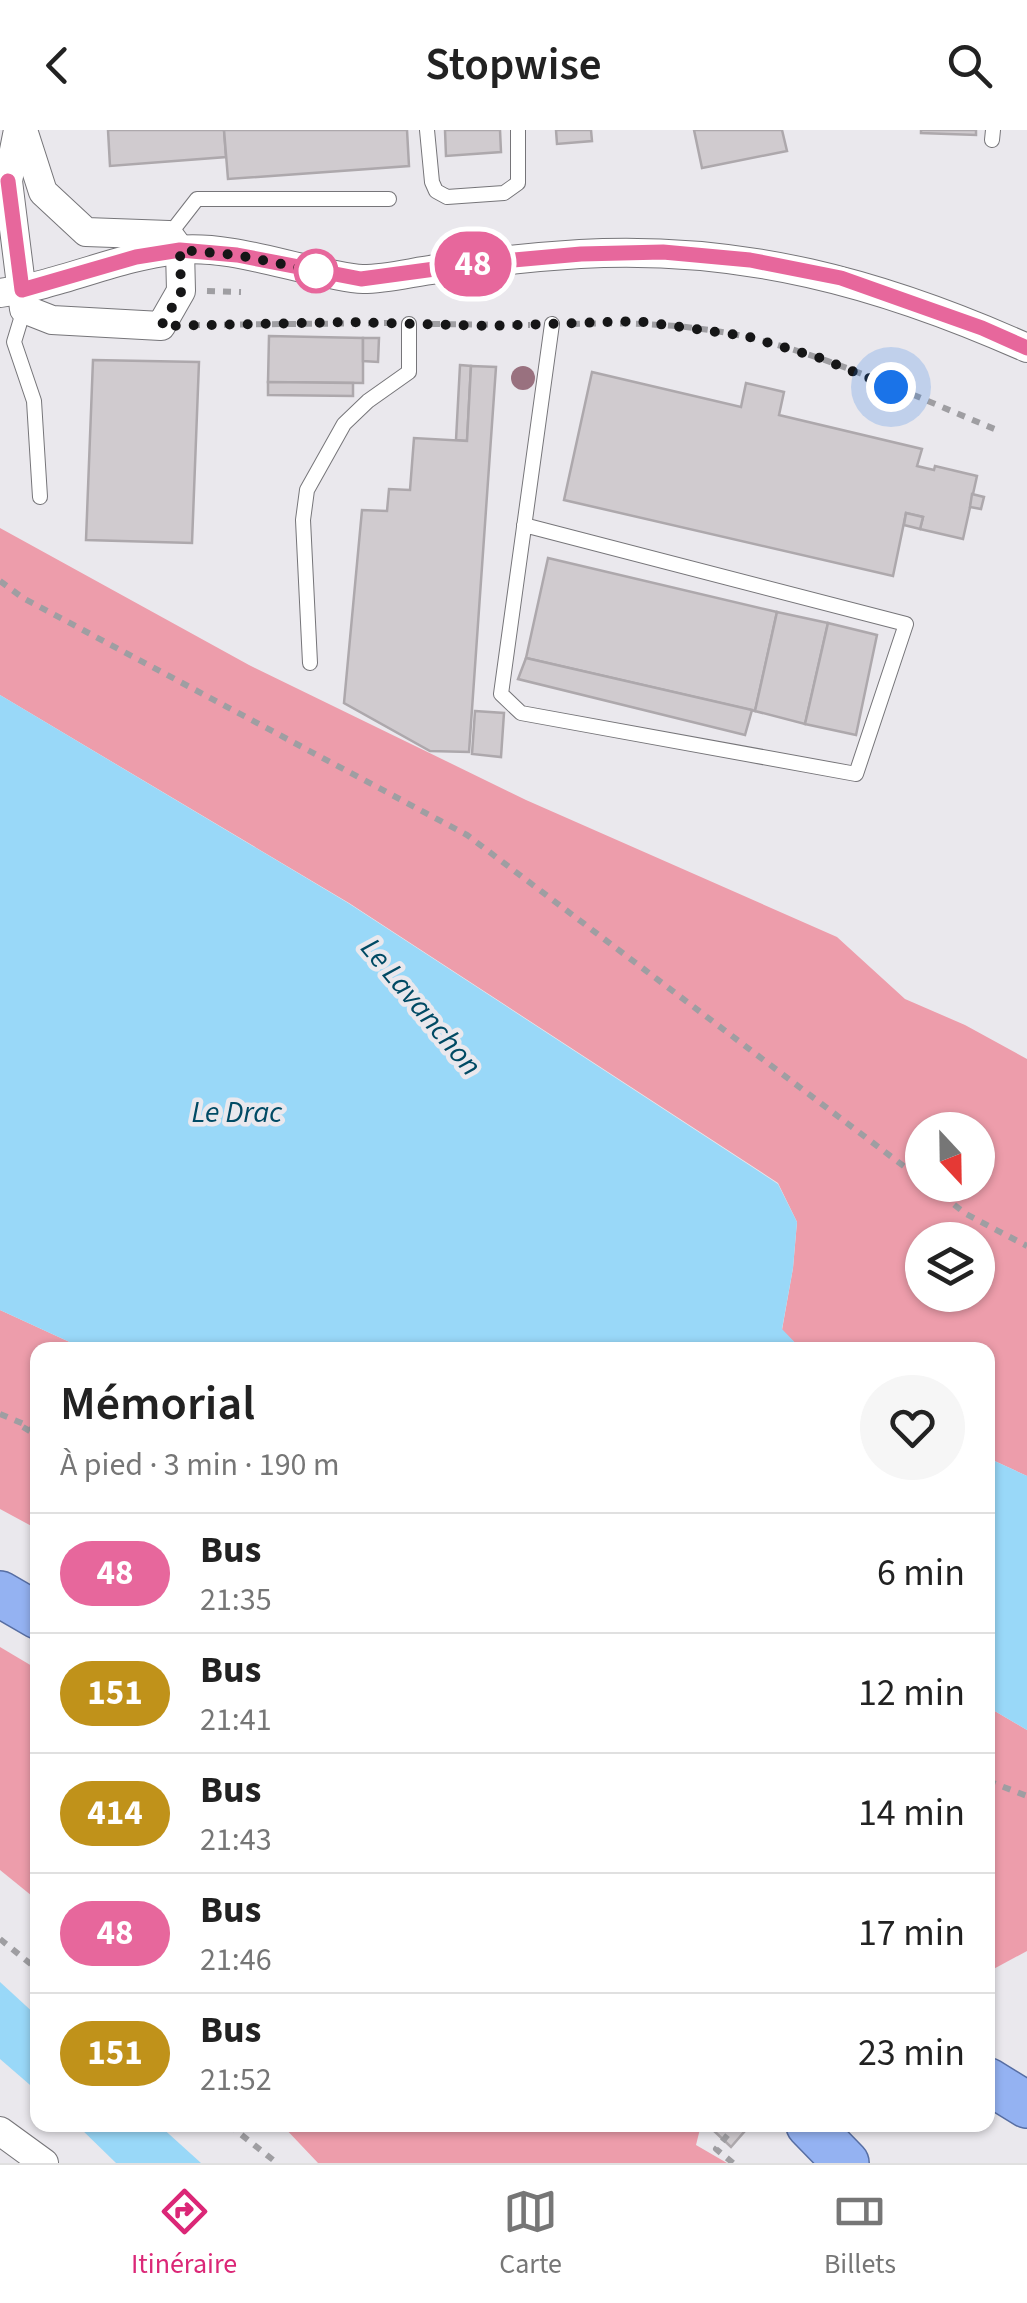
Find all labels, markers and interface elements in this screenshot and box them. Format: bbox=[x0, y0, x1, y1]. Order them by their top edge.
text: Stopwise bbox=[425, 33, 602, 97]
icon: back bbox=[30, 38, 85, 93]
icon: search bbox=[942, 38, 997, 93]
line badge: 48 bbox=[428, 232, 518, 296]
text: 48 bbox=[455, 239, 491, 289]
unlabelled marker bbox=[295, 250, 337, 292]
your location bbox=[866, 362, 916, 412]
water label: Le Lavanchon bbox=[350, 929, 492, 1085]
water label: Le Drac bbox=[192, 1091, 283, 1134]
north arrow bbox=[905, 1112, 995, 1202]
map controls bbox=[905, 1112, 995, 1312]
button: layers bbox=[905, 1222, 995, 1312]
text: Mémorial bbox=[60, 1370, 255, 1438]
button: heart bbox=[860, 1375, 965, 1480]
text: À pied · 3 min · 190 m bbox=[60, 1442, 339, 1488]
text: Bus bbox=[200, 1523, 261, 1577]
text: 6 min bbox=[877, 1546, 965, 1600]
text: 48 bbox=[97, 1548, 133, 1598]
text: 21:35 bbox=[200, 1577, 272, 1623]
text: Bus bbox=[200, 1643, 261, 1697]
text: 12 min bbox=[858, 1666, 965, 1720]
text: 151 bbox=[87, 1668, 143, 1718]
text: 21:41 bbox=[200, 1697, 272, 1743]
text: Bus bbox=[200, 1763, 261, 1817]
text: 14 min bbox=[858, 1786, 965, 1840]
text: 414 bbox=[87, 1788, 143, 1838]
text: 21:43 bbox=[200, 1817, 272, 1863]
text: Bus bbox=[200, 1883, 261, 1937]
text: 17 min bbox=[858, 1906, 965, 1960]
text: 48 bbox=[97, 1908, 133, 1958]
text: 21:46 bbox=[200, 1937, 272, 1983]
text: Bus bbox=[200, 2003, 261, 2057]
text: 23 min bbox=[858, 2026, 965, 2080]
text: 151 bbox=[87, 2028, 143, 2078]
text: 21:52 bbox=[200, 2057, 272, 2103]
tab: Itinéraire bbox=[131, 2184, 237, 2284]
tab: Carte bbox=[499, 2184, 562, 2284]
tab: Billets bbox=[824, 2184, 896, 2284]

